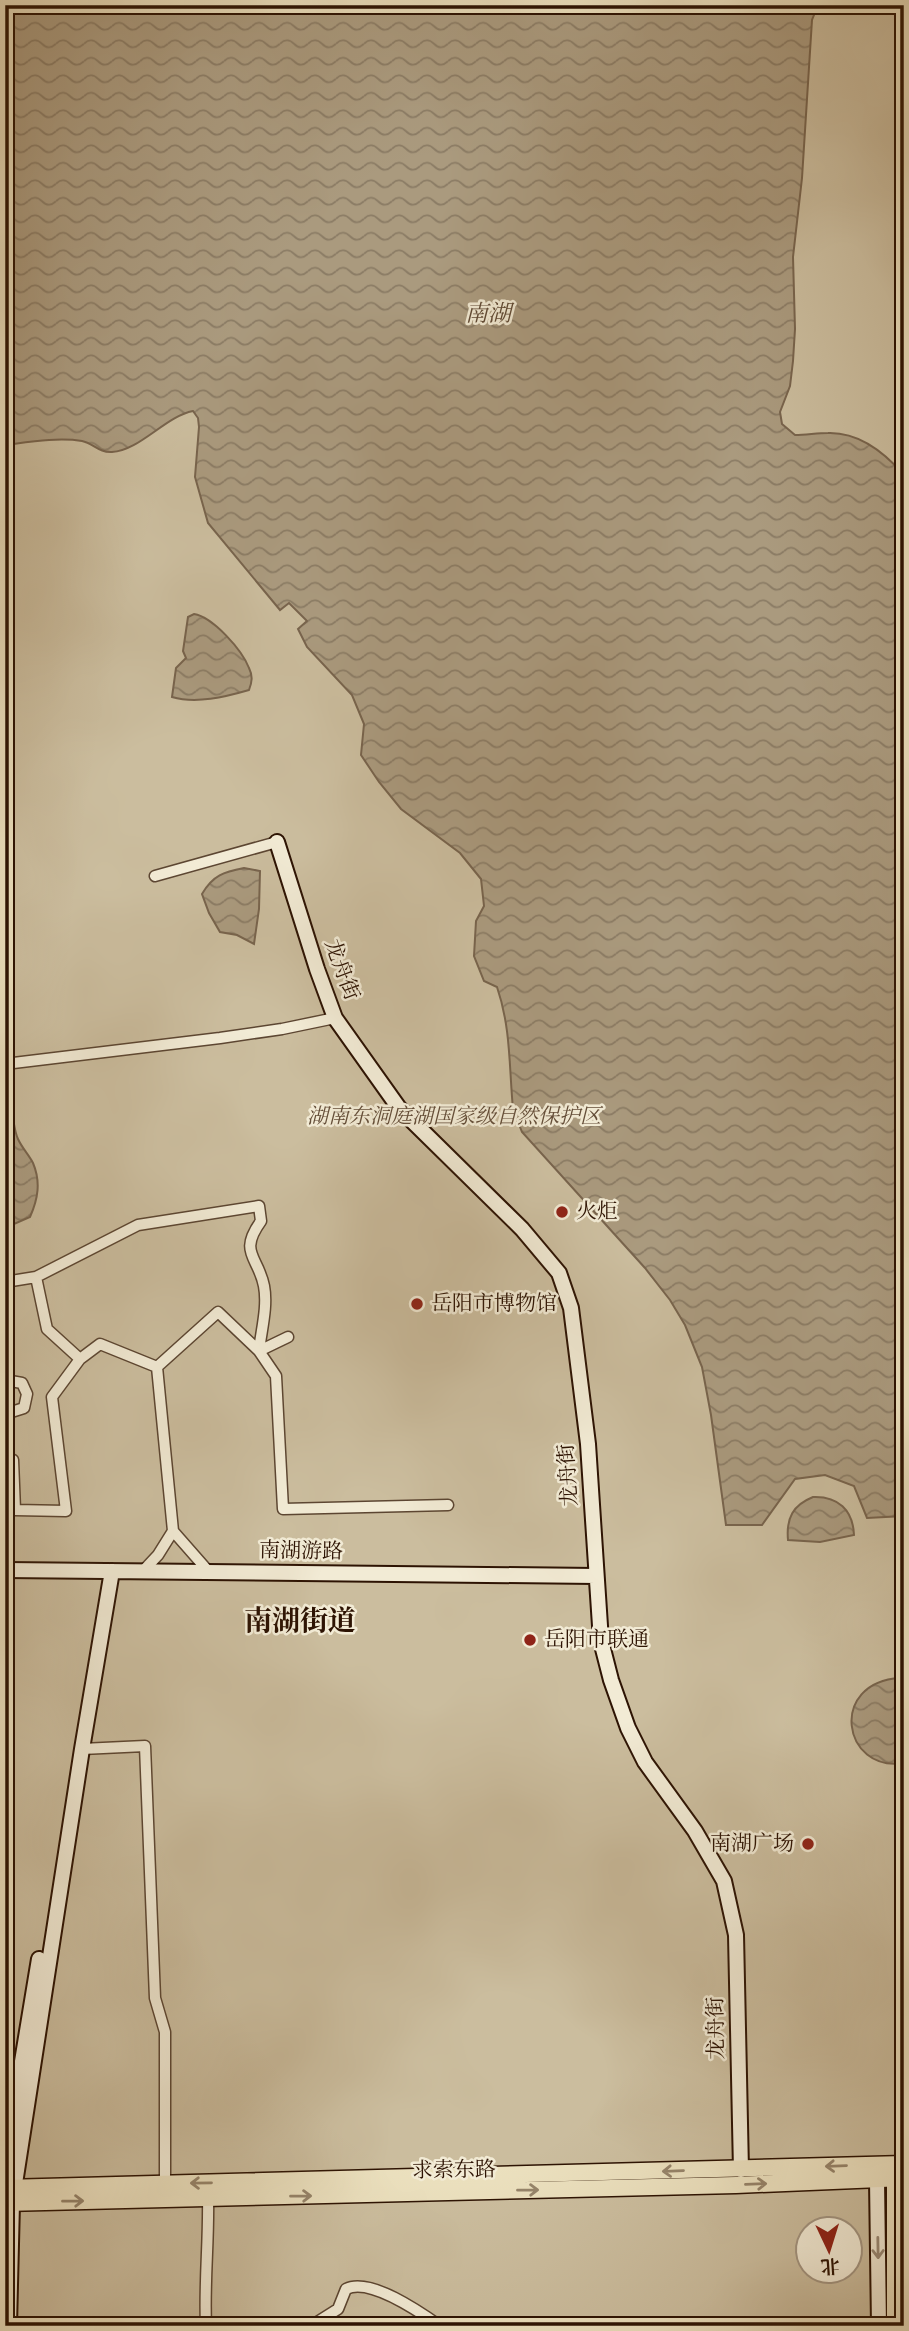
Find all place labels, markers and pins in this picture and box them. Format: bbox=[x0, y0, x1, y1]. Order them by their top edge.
place label: 火炬 bbox=[576, 1198, 618, 1227]
marker: 火炬 bbox=[554, 1204, 570, 1220]
place label: 岳阳市博物馆 bbox=[431, 1290, 557, 1319]
marker: 岳阳市博物馆 bbox=[409, 1296, 425, 1312]
place label: 岳阳市联通 bbox=[544, 1626, 649, 1655]
marker: 岳阳市联通 bbox=[522, 1632, 538, 1648]
place label: 南湖广场 bbox=[710, 1830, 794, 1859]
marker: 南湖广场 bbox=[800, 1836, 816, 1852]

